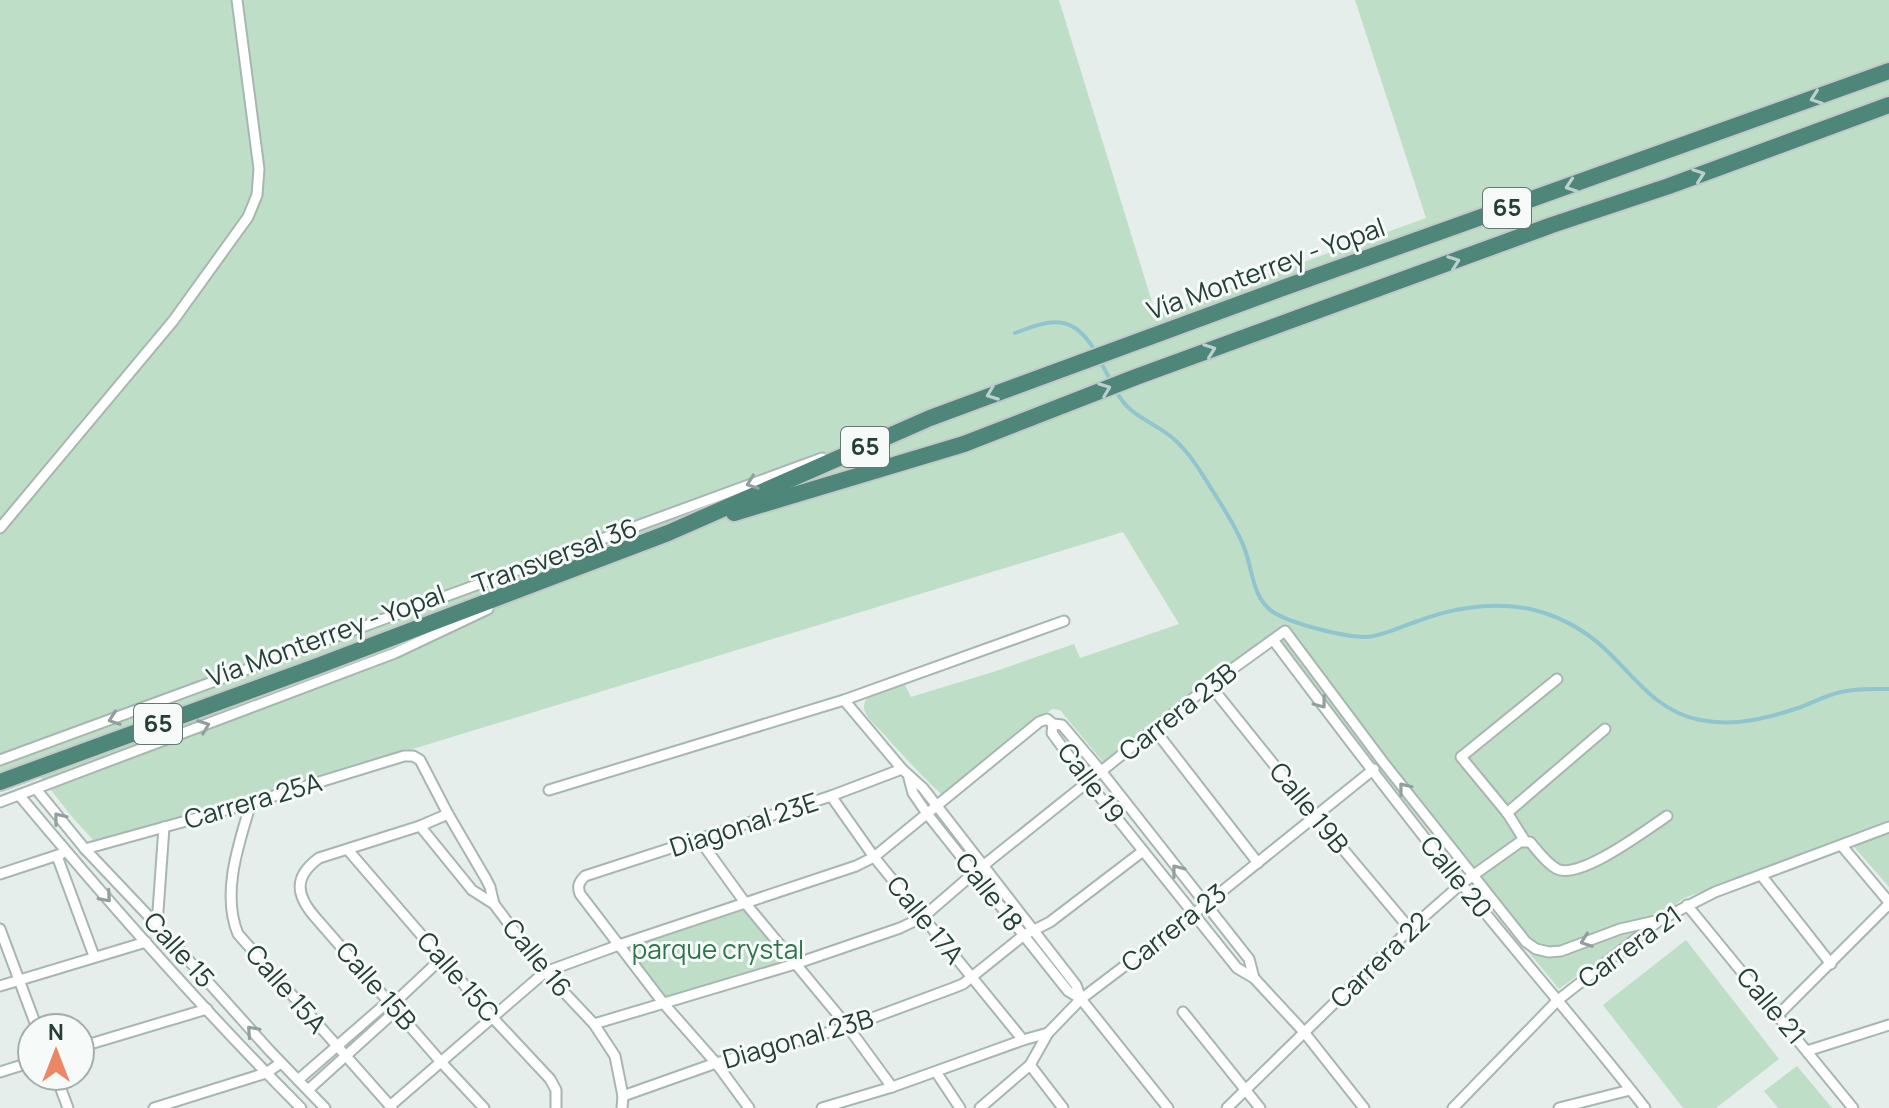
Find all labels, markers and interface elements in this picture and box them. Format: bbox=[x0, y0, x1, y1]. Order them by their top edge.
one-way arrow bbox=[1810, 88, 1824, 105]
one-way arrow bbox=[1691, 168, 1705, 185]
one-way arrow bbox=[1565, 176, 1579, 192]
road number: 65 bbox=[1483, 188, 1531, 228]
street label: Vía Monterrey - Yopal bbox=[1142, 208, 1390, 328]
one-way arrow bbox=[1446, 255, 1460, 271]
one-way arrow bbox=[1202, 344, 1216, 360]
one-way arrow bbox=[1097, 382, 1111, 399]
one-way arrow bbox=[986, 385, 1000, 401]
road number: 65 bbox=[841, 427, 889, 467]
one-way arrow bbox=[746, 473, 760, 490]
street label: Transversal 36 bbox=[467, 509, 642, 602]
street label: Vía Monterrey - Yopal bbox=[202, 575, 450, 695]
street label: Carrera 23B bbox=[1111, 654, 1244, 769]
one-way arrow bbox=[1311, 694, 1326, 709]
road number: 65 bbox=[134, 704, 182, 744]
one-way arrow bbox=[108, 709, 122, 726]
one-way arrow bbox=[196, 719, 210, 736]
street label: Calle 19 bbox=[1050, 735, 1134, 830]
street label: Calle 19B bbox=[1262, 754, 1358, 861]
street label: Carrera 25A bbox=[180, 763, 326, 837]
street label: Diagonal 23E bbox=[665, 783, 822, 865]
one-way arrow bbox=[1399, 783, 1414, 797]
one-way arrow bbox=[54, 812, 69, 827]
street label: Calle 20 bbox=[1412, 828, 1501, 925]
street label: Calle 18 bbox=[948, 845, 1032, 938]
one-way arrow bbox=[1172, 865, 1187, 879]
street label: Calle 17A bbox=[879, 868, 973, 971]
street label: Carrera 23 bbox=[1113, 875, 1233, 980]
one-way arrow bbox=[97, 887, 111, 902]
street label: Carrera 21 bbox=[1570, 896, 1689, 996]
street label: Carrera 22 bbox=[1322, 903, 1437, 1016]
street label: Calle 15 bbox=[136, 904, 223, 995]
street label: Calle 16 bbox=[495, 910, 581, 1004]
street label: Calle 15C bbox=[409, 923, 508, 1029]
park label: parque crystal bbox=[632, 931, 804, 967]
one-way arrow bbox=[1579, 932, 1593, 948]
street label: Calle 15B bbox=[328, 933, 425, 1037]
street label: Calle 15A bbox=[238, 936, 336, 1041]
street label: Calle 21 bbox=[1729, 959, 1815, 1052]
street label: Diagonal 23B bbox=[718, 999, 877, 1077]
north arrow bbox=[16, 1012, 96, 1092]
text: N bbox=[48, 1017, 64, 1047]
one-way arrow bbox=[248, 1026, 262, 1041]

